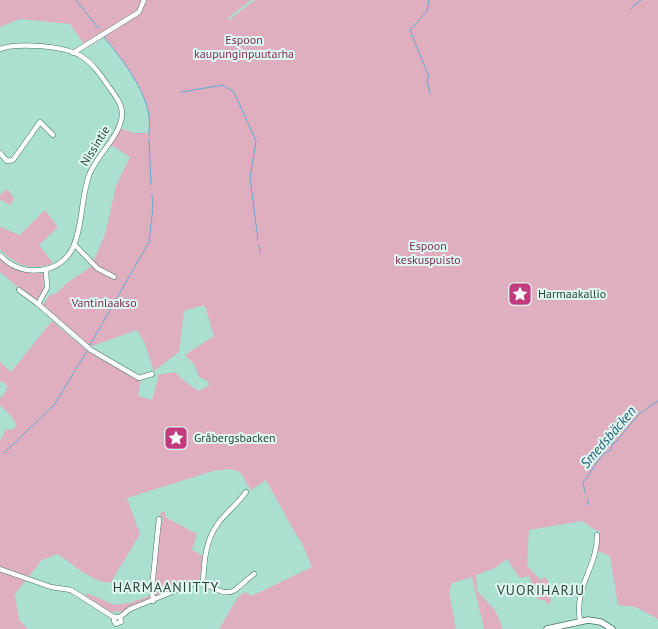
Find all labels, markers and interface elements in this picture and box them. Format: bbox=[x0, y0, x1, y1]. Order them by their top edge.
park label: Espoon kaupunginpuutarha bbox=[194, 32, 294, 61]
street label: Nissintie bbox=[76, 123, 113, 169]
park label: Espoon keskuspuisto bbox=[395, 238, 461, 267]
place icon: Harmaakallio bbox=[507, 281, 533, 307]
place label: Harmaakallio bbox=[538, 286, 606, 301]
park label: Vantinlaakso bbox=[70, 295, 137, 310]
water label: Smedsbäcken bbox=[576, 402, 640, 472]
place icon: Gråbergsbacken bbox=[163, 425, 189, 451]
place label: Gråbergsbacken bbox=[194, 430, 276, 445]
district label: HARMAANIITTY bbox=[113, 578, 219, 596]
district label: VUORIHARJU bbox=[496, 581, 585, 599]

